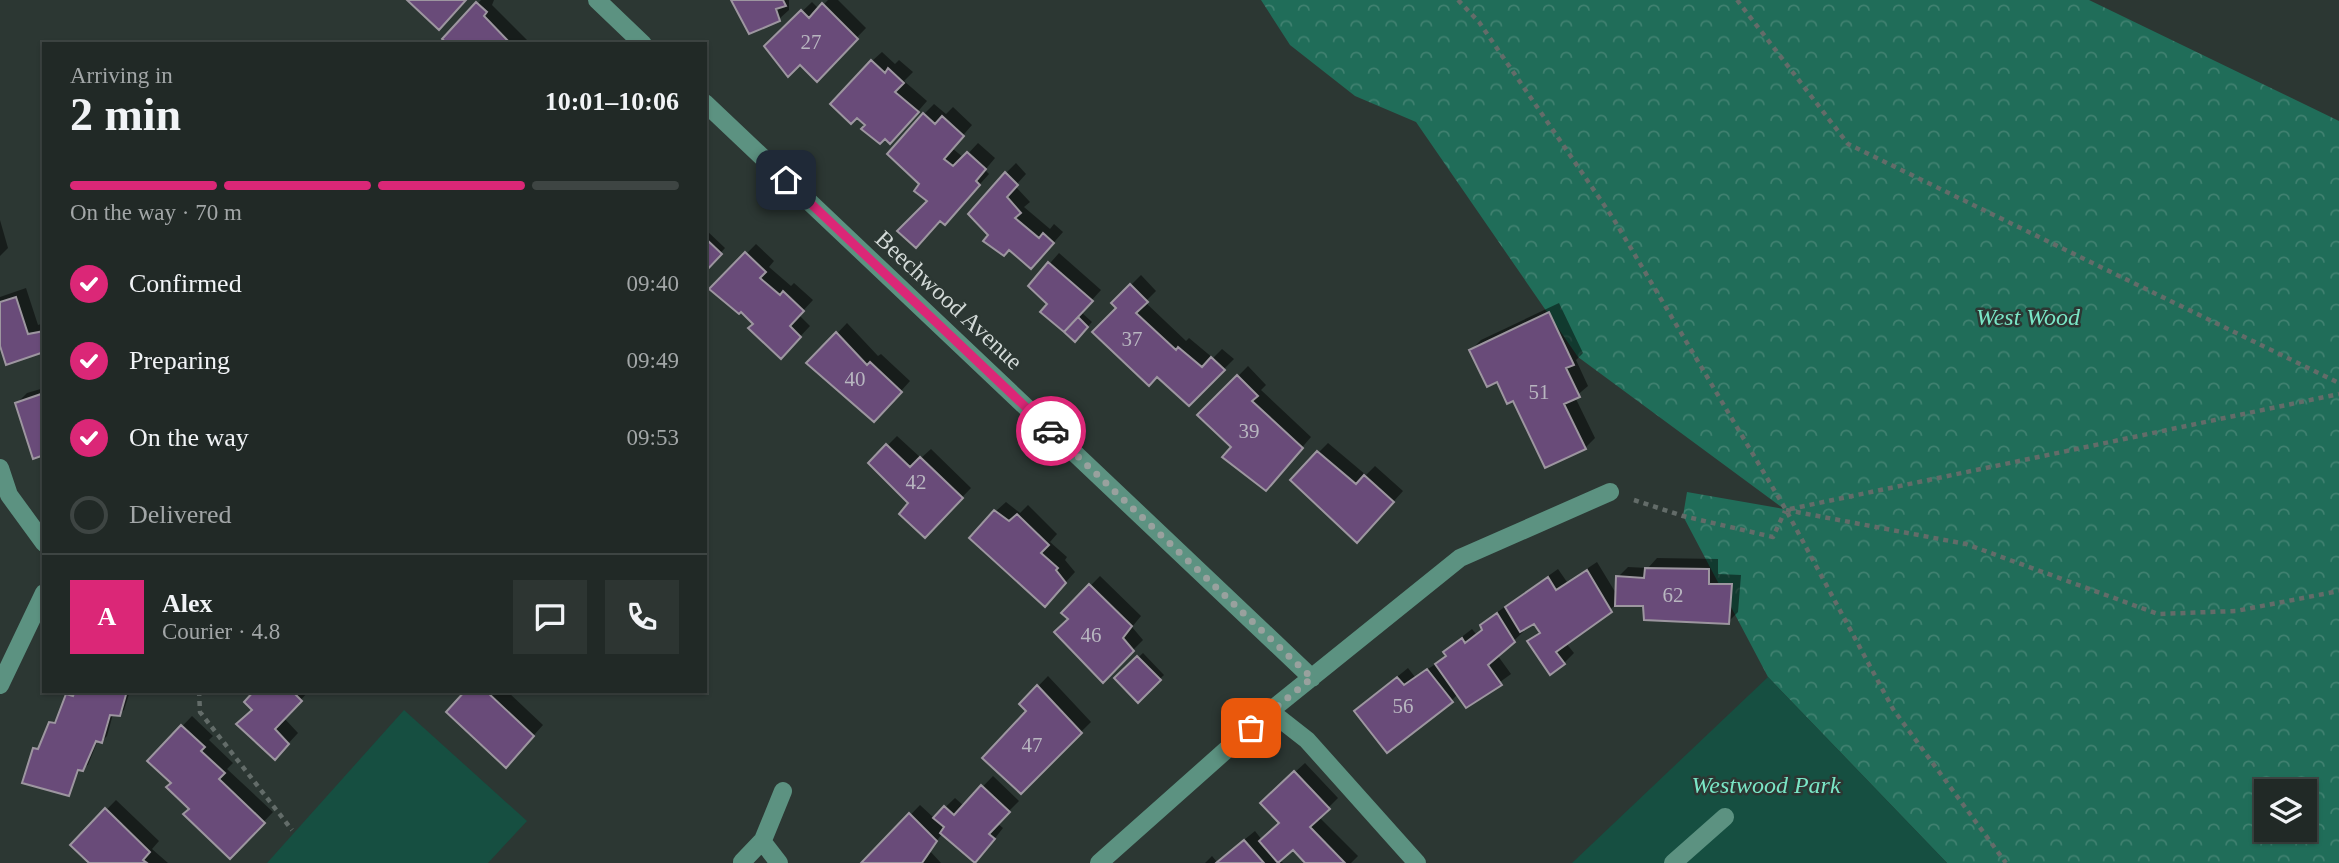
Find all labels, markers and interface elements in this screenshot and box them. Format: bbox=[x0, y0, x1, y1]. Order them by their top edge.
house number: 27 bbox=[801, 30, 822, 54]
text: Arriving in bbox=[70, 63, 173, 88]
text: 10:01–10:06 bbox=[545, 87, 679, 116]
text: 2 min bbox=[70, 89, 181, 140]
pin bbox=[756, 150, 816, 210]
icon: home bbox=[767, 161, 805, 199]
text: On the way · 70 m bbox=[70, 200, 242, 225]
street label: Beechwood Avenue bbox=[870, 225, 1028, 375]
icon: check bbox=[70, 265, 108, 303]
text: Confirmed bbox=[129, 269, 242, 298]
text: 09:40 bbox=[627, 271, 679, 296]
park label: West Wood bbox=[1976, 304, 2081, 330]
house number: 37 bbox=[1122, 327, 1143, 351]
icon: check bbox=[70, 342, 108, 380]
text: Preparing bbox=[129, 346, 230, 375]
text: 09:49 bbox=[627, 348, 679, 373]
house number: 40 bbox=[845, 367, 866, 391]
house number: 51 bbox=[1529, 380, 1550, 404]
courier bbox=[1016, 396, 1086, 466]
icon: car bbox=[1032, 412, 1070, 450]
icon: check bbox=[70, 419, 108, 457]
house number: 39 bbox=[1239, 419, 1260, 443]
text: On the way bbox=[129, 423, 249, 452]
text: 09:53 bbox=[627, 425, 679, 450]
house number: 42 bbox=[906, 470, 927, 494]
text: Delivered bbox=[129, 500, 232, 529]
button: chat bbox=[513, 580, 587, 654]
button: phone bbox=[605, 580, 679, 654]
house number: 62 bbox=[1663, 583, 1684, 607]
text: Alex bbox=[162, 589, 213, 618]
text: A bbox=[98, 602, 116, 631]
text: Courier · 4.8 bbox=[162, 619, 280, 644]
house number: 46 bbox=[1081, 623, 1102, 647]
house number: 56 bbox=[1393, 694, 1414, 718]
pin bbox=[1221, 698, 1281, 758]
icon: bag bbox=[1232, 709, 1270, 747]
house number: 47 bbox=[1022, 733, 1043, 757]
park label: Westwood Park bbox=[1691, 772, 1841, 798]
map controls bbox=[2254, 779, 2317, 842]
button: layers bbox=[2254, 779, 2317, 842]

